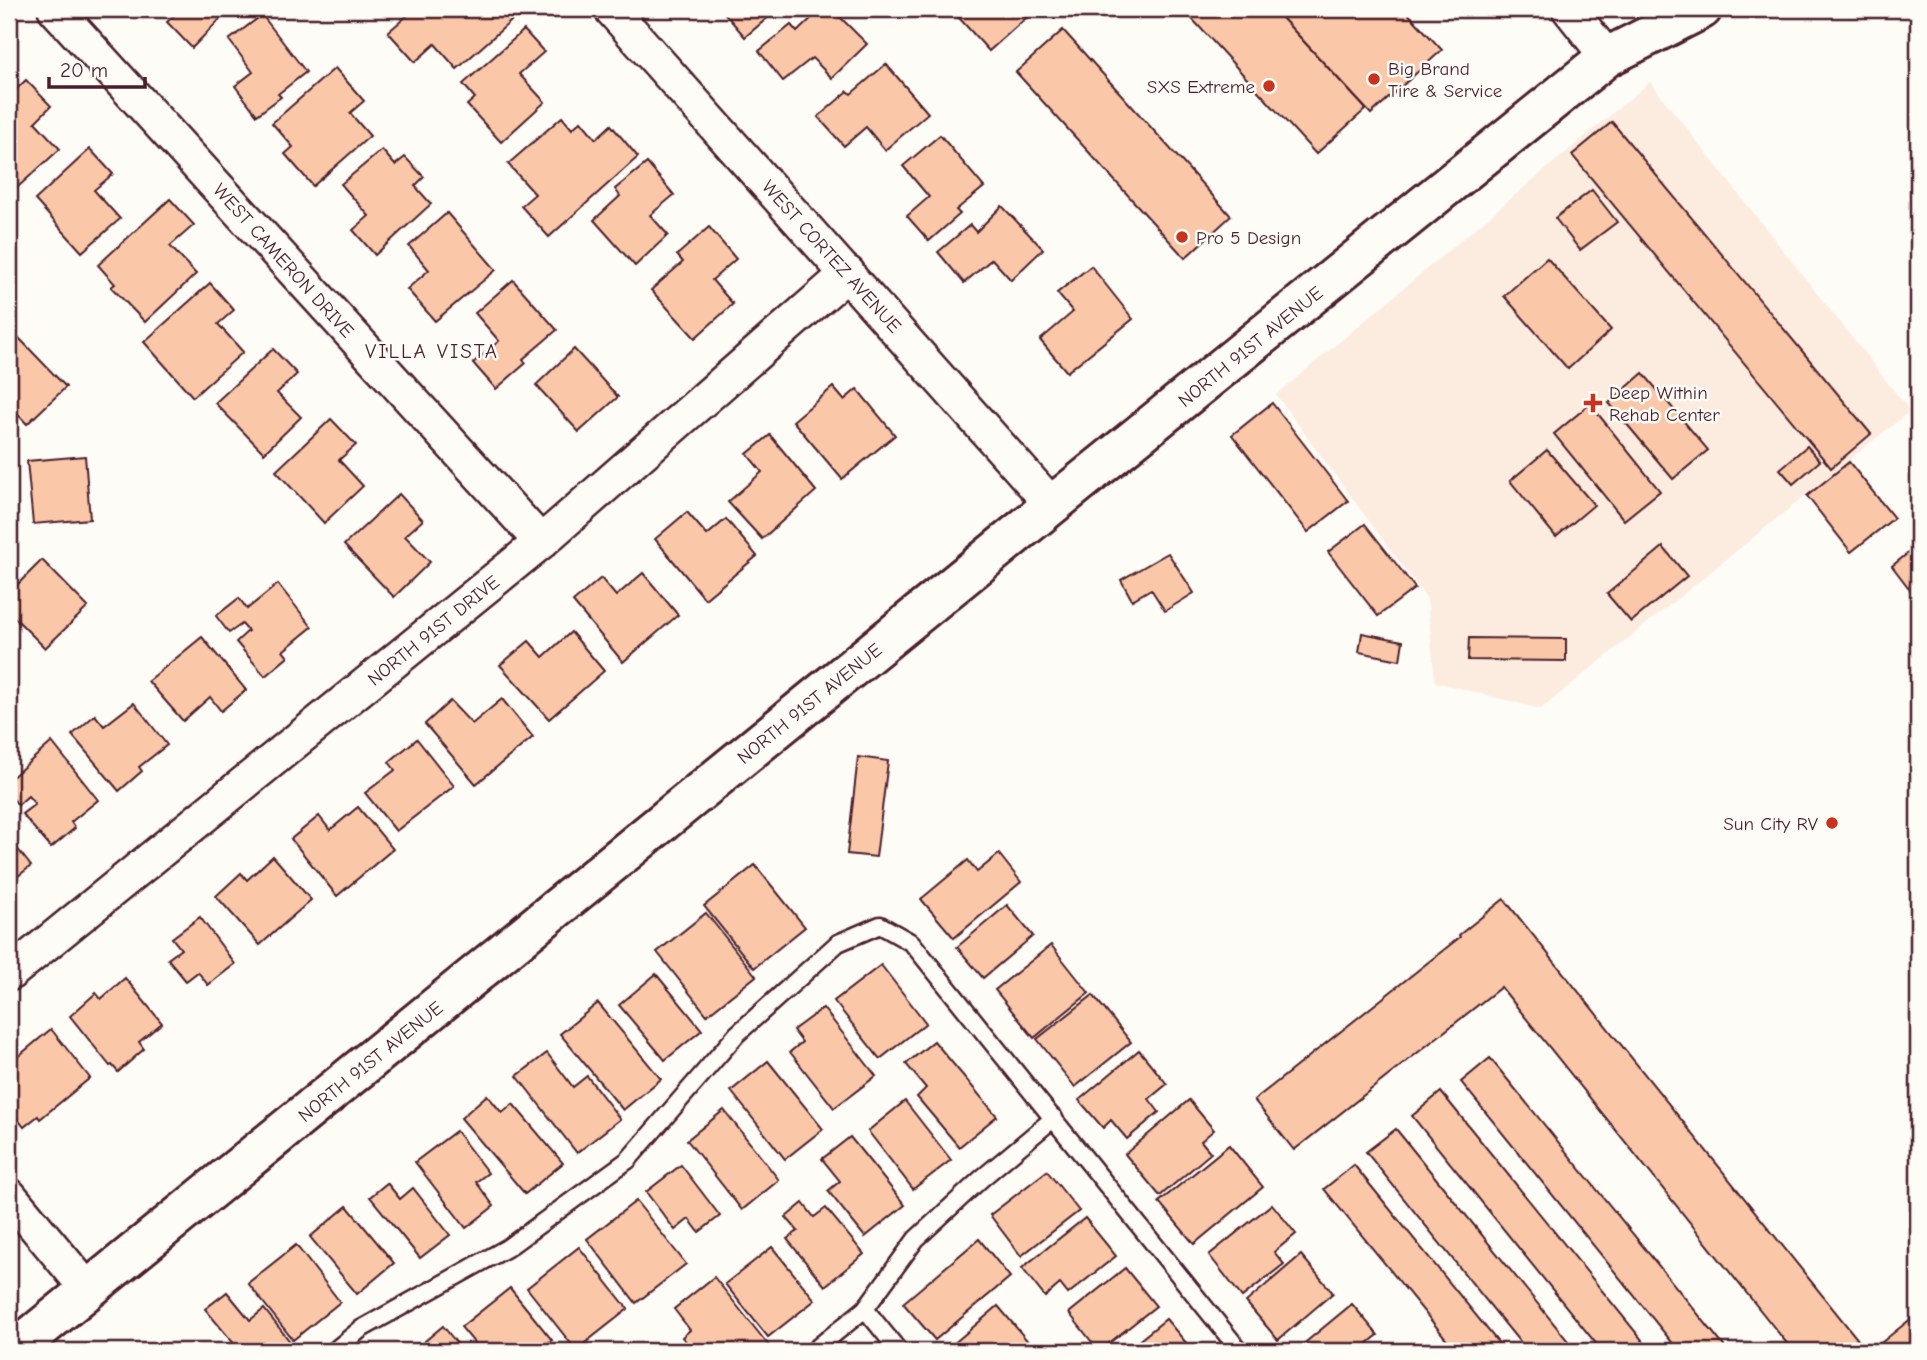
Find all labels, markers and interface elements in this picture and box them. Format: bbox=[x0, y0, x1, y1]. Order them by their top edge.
scale bar bbox=[49, 46, 145, 90]
text: 20 m bbox=[60, 58, 108, 82]
place label: Big Brand Tire & Service bbox=[1388, 58, 1502, 102]
marker: Big Brand Tire & Service bbox=[1366, 71, 1382, 87]
place label: SXS Extreme bbox=[1147, 76, 1255, 98]
marker: SXS Extreme bbox=[1261, 78, 1277, 94]
street label: WEST CORTEZ AVENUE bbox=[757, 176, 906, 337]
street label: WEST CAMERON DRIVE bbox=[208, 179, 358, 342]
place label: Pro 5 Design bbox=[1196, 227, 1301, 249]
marker: Pro 5 Design bbox=[1174, 229, 1190, 245]
street label: NORTH 91ST AVENUE bbox=[1174, 282, 1327, 412]
district label: VILLA VISTA bbox=[365, 339, 499, 363]
place label: Deep Within Rehab Center bbox=[1609, 382, 1720, 426]
marker: Deep Within Rehab Center bbox=[1583, 393, 1603, 413]
street label: NORTH 91ST DRIVE bbox=[363, 571, 504, 691]
street label: NORTH 91ST AVENUE bbox=[733, 639, 886, 769]
place label: Sun City RV bbox=[1723, 813, 1819, 835]
marker: Sun City RV bbox=[1824, 815, 1840, 831]
street label: NORTH 91ST AVENUE bbox=[294, 997, 447, 1127]

